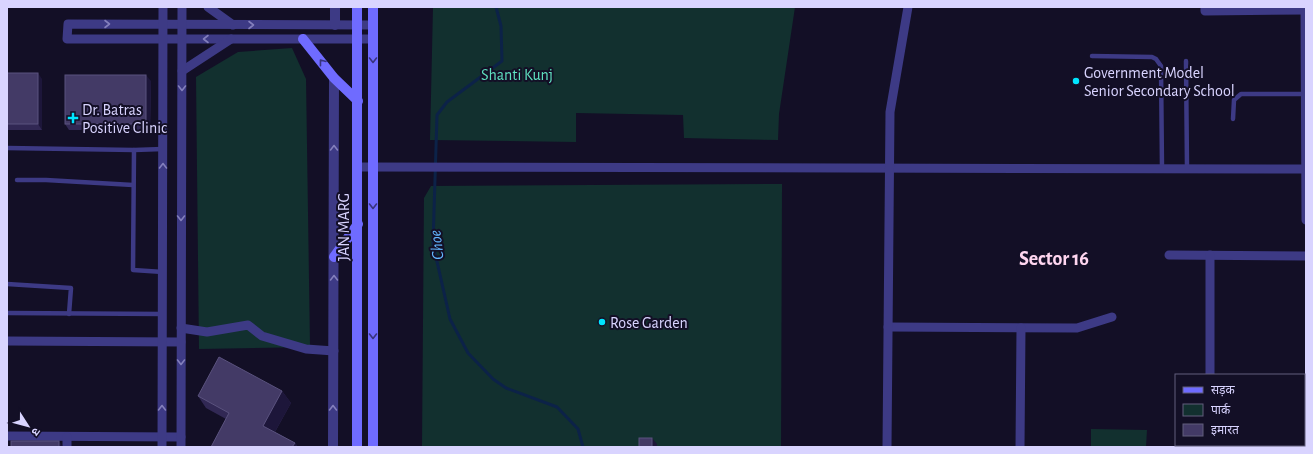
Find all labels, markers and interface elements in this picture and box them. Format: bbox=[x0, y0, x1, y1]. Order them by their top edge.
one-way arrow bbox=[104, 20, 110, 28]
one-way arrow bbox=[248, 21, 254, 29]
one-way arrow bbox=[203, 35, 209, 43]
one-way arrow bbox=[369, 57, 377, 63]
one-way arrow bbox=[320, 60, 327, 67]
place label: Government Model Senior Secondary School bbox=[1084, 65, 1235, 100]
park label: Shanti Kunj bbox=[481, 67, 553, 84]
marker: Government Model Senior Secondary School bbox=[1071, 76, 1081, 86]
one-way arrow bbox=[178, 85, 186, 91]
place label: Dr. Batras Positive Clinic bbox=[82, 102, 167, 136]
marker: Dr. Batras Positive Clinic bbox=[67, 112, 79, 124]
one-way arrow bbox=[330, 145, 338, 151]
one-way arrow bbox=[159, 163, 167, 169]
street label: JAN MARG bbox=[336, 193, 352, 261]
one-way arrow bbox=[369, 203, 377, 209]
one-way arrow bbox=[177, 215, 185, 221]
water label: Choe bbox=[426, 229, 447, 261]
district label: Sector 16 bbox=[1019, 249, 1089, 269]
one-way arrow bbox=[330, 275, 338, 281]
place label: Rose Garden bbox=[610, 315, 688, 331]
marker: Rose Garden bbox=[597, 317, 607, 327]
one-way arrow bbox=[369, 333, 377, 339]
one-way arrow bbox=[177, 359, 185, 365]
legend bbox=[1175, 374, 1305, 446]
text: सड़क bbox=[1211, 384, 1236, 397]
text: पार्क bbox=[1211, 403, 1231, 416]
one-way arrow bbox=[158, 405, 166, 411]
one-way arrow bbox=[329, 405, 337, 411]
north arrow bbox=[8, 406, 48, 446]
text: इमारत bbox=[1211, 424, 1240, 437]
text: उ bbox=[29, 426, 42, 438]

